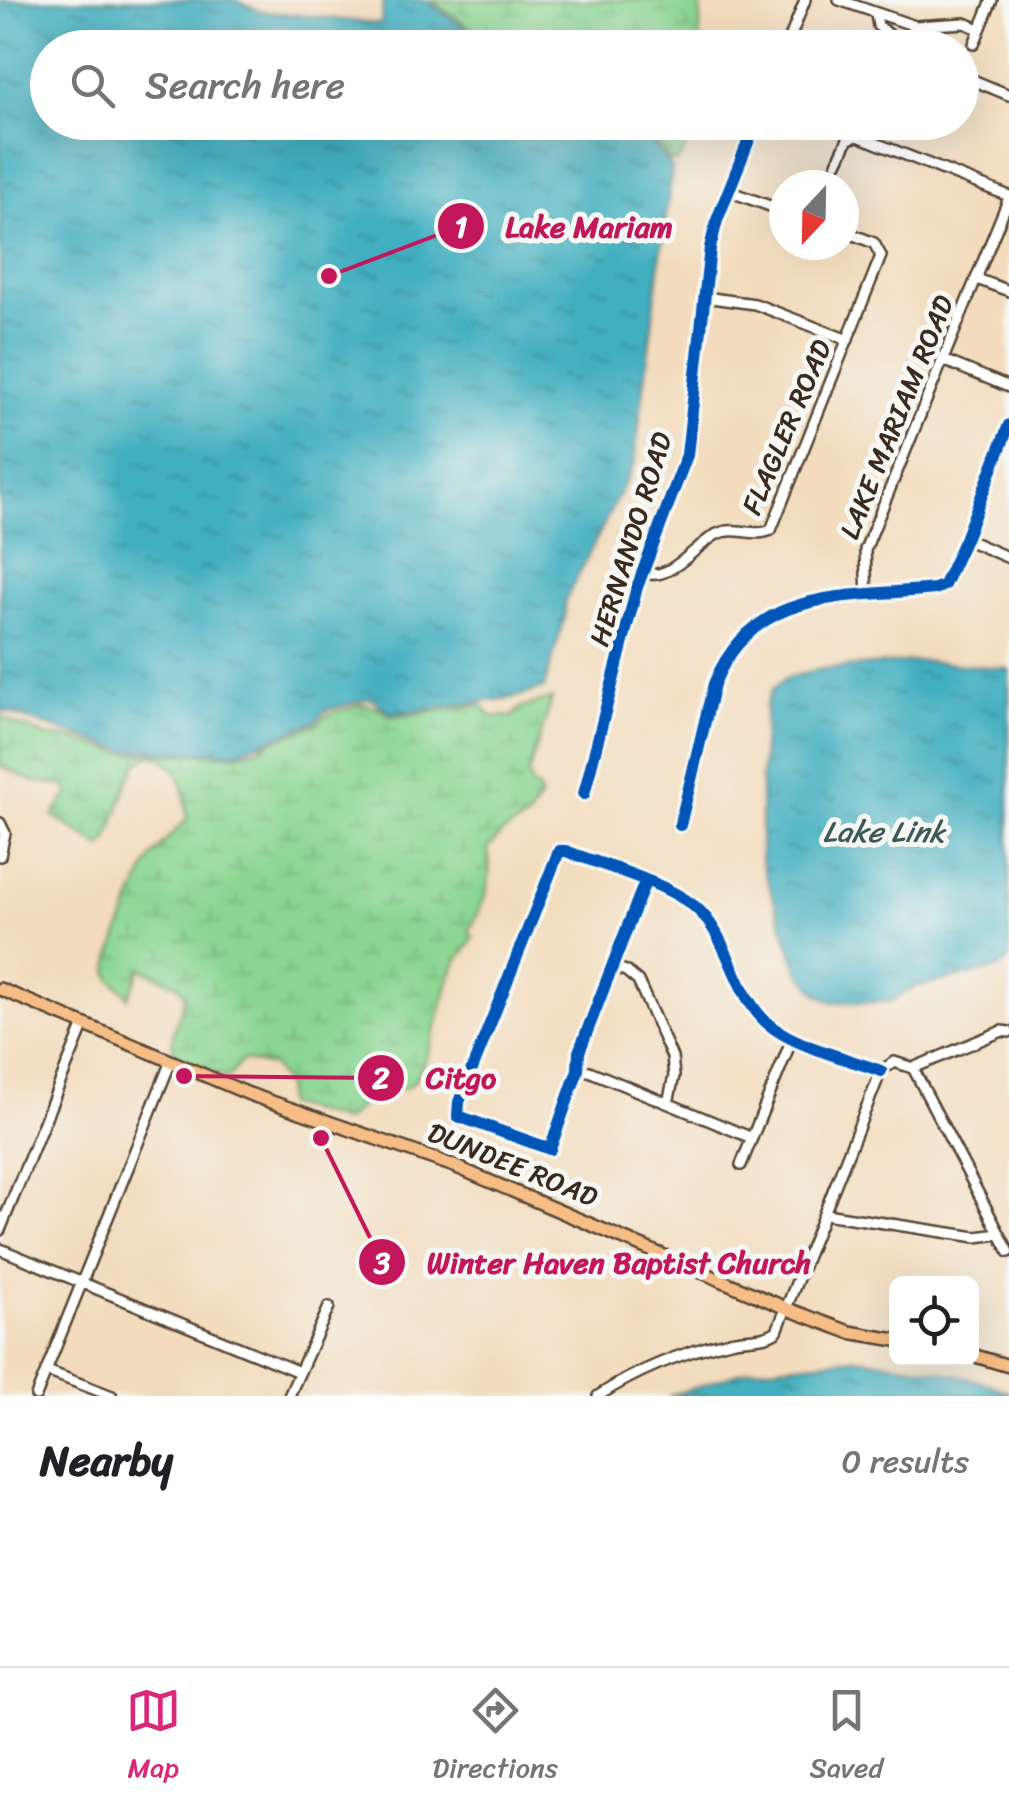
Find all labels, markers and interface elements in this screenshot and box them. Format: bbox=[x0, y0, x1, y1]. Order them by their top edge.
search box bbox=[30, 30, 979, 140]
text: Search here bbox=[145, 52, 345, 119]
icon: search bbox=[65, 58, 120, 113]
north arrow bbox=[769, 170, 859, 260]
callout: Lake Mariam bbox=[436, 196, 692, 256]
text: 1 bbox=[455, 200, 468, 254]
text: Lake Mariam bbox=[505, 200, 673, 254]
street label: LAKE MARIAM ROAD bbox=[825, 288, 968, 547]
street label: FLAGLER ROAD bbox=[727, 331, 846, 523]
street label: HERNANDO ROAD bbox=[575, 426, 686, 652]
water label: Lake Link bbox=[823, 805, 947, 859]
callout: Citgo bbox=[356, 1048, 516, 1108]
text: 2 bbox=[372, 1051, 390, 1105]
text: Citgo bbox=[425, 1051, 497, 1105]
street label: DUNDEE ROAD bbox=[420, 1108, 606, 1221]
callout: Winter Haven Baptist Church bbox=[357, 1232, 831, 1292]
text: 3 bbox=[373, 1236, 391, 1290]
text: Winter Haven Baptist Church bbox=[427, 1236, 812, 1290]
map controls bbox=[889, 1276, 979, 1366]
button: locate bbox=[889, 1276, 979, 1366]
text: Nearby bbox=[40, 1424, 173, 1498]
text: 0 results bbox=[841, 1433, 969, 1490]
tab: Map bbox=[126, 1683, 181, 1792]
tab: Directions bbox=[432, 1683, 558, 1792]
tab: Saved bbox=[809, 1683, 883, 1792]

